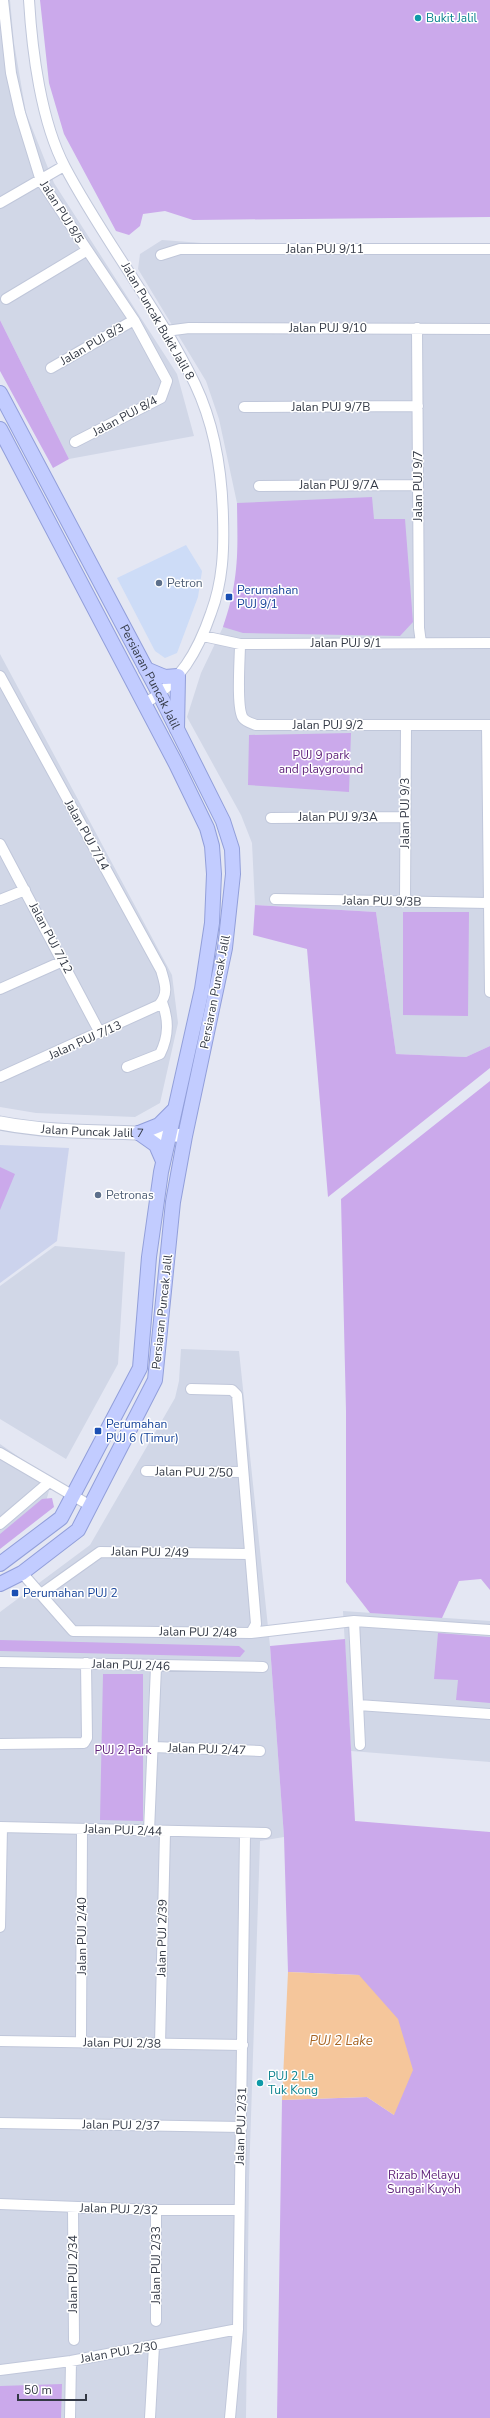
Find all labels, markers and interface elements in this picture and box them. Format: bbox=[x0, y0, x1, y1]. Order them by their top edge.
place label: Bukit Jalil bbox=[426, 10, 477, 26]
marker: Bukit Jalil bbox=[413, 13, 423, 23]
street label: Jalan PUJ 8/5 bbox=[36, 177, 88, 246]
street label: Jalan PUJ 9/11 bbox=[285, 241, 364, 257]
street label: Jalan Puncak Bukit Jalil 8 bbox=[117, 258, 198, 383]
street label: Jalan PUJ 8/3 bbox=[56, 319, 127, 369]
street label: Jalan PUJ 9/10 bbox=[288, 320, 367, 336]
street label: Jalan PUJ 8/4 bbox=[89, 392, 160, 440]
street label: Jalan PUJ 9/7B bbox=[291, 399, 370, 415]
street label: Jalan PUJ 9/7 bbox=[410, 451, 426, 522]
street label: Jalan PUJ 9/7A bbox=[298, 477, 379, 493]
place label: Petron bbox=[167, 575, 203, 591]
marker: Petron bbox=[154, 578, 164, 588]
place label: Perumahan PUJ 9/1 bbox=[237, 582, 298, 612]
marker: Perumahan PUJ 9/1 bbox=[224, 592, 234, 602]
street label: Persiaran Puncak Jalil bbox=[116, 622, 184, 732]
street label: Jalan PUJ 9/1 bbox=[310, 635, 381, 651]
street label: Jalan PUJ 9/2 bbox=[292, 717, 363, 733]
park label: PUJ 9 park and playground bbox=[279, 747, 363, 777]
street label: Jalan PUJ 9/3 bbox=[397, 778, 413, 849]
street label: Jalan PUJ 7/14 bbox=[61, 796, 113, 873]
street label: Jalan PUJ 9/3A bbox=[297, 809, 378, 825]
street label: Jalan PUJ 9/3B bbox=[341, 892, 422, 910]
street label: Jalan PUJ 7/12 bbox=[25, 899, 76, 976]
street label: Persiaran Puncak Jalil bbox=[196, 933, 234, 1050]
street label: Jalan PUJ 7/13 bbox=[45, 1017, 124, 1064]
street label: Jalan Puncak Jalil 7 bbox=[40, 1121, 144, 1141]
place label: Petronas bbox=[106, 1187, 154, 1203]
marker: Petronas bbox=[93, 1190, 103, 1200]
street label: Persiaran Puncak Jalil bbox=[148, 1253, 176, 1370]
place label: Perumahan PUJ 6 (Timur) bbox=[106, 1416, 179, 1446]
marker: Perumahan PUJ 6 (Timur) bbox=[93, 1426, 103, 1436]
street label: Jalan PUJ 2/50 bbox=[154, 1463, 233, 1481]
street label: Jalan PUJ 2/49 bbox=[110, 1543, 189, 1561]
place label: Perumahan PUJ 2 bbox=[23, 1585, 118, 1601]
marker: Perumahan PUJ 2 bbox=[10, 1588, 20, 1598]
street label: Jalan PUJ 2/48 bbox=[158, 1623, 237, 1641]
street label: Jalan PUJ 2/46 bbox=[91, 1656, 170, 1674]
street label: Jalan PUJ 2/47 bbox=[167, 1740, 246, 1758]
park label: PUJ 2 Park bbox=[94, 1742, 153, 1758]
street label: Jalan PUJ 2/44 bbox=[83, 1821, 162, 1839]
street label: Jalan PUJ 2/40 bbox=[74, 1897, 90, 1976]
street label: Jalan PUJ 2/39 bbox=[153, 1899, 171, 1978]
water label: PUJ 2 Lake bbox=[309, 2032, 373, 2050]
street label: Jalan PUJ 2/38 bbox=[82, 2034, 161, 2052]
place label: PUJ 2 La Tuk Kong bbox=[268, 2068, 318, 2098]
marker: PUJ 2 La Tuk Kong bbox=[255, 2078, 265, 2088]
street label: Jalan PUJ 2/31 bbox=[232, 2087, 250, 2166]
street label: Jalan PUJ 2/37 bbox=[81, 2116, 160, 2134]
park label: Rizab Melayu Sungai Kuyoh bbox=[387, 2167, 461, 2197]
street label: Jalan PUJ 2/32 bbox=[79, 2200, 158, 2218]
street label: Jalan PUJ 2/33 bbox=[148, 2226, 164, 2305]
street label: Jalan PUJ 2/34 bbox=[65, 2235, 81, 2314]
street label: Jalan PUJ 2/30 bbox=[78, 2337, 159, 2367]
scale bar bbox=[18, 2376, 86, 2402]
text: 50 m bbox=[24, 2382, 52, 2398]

